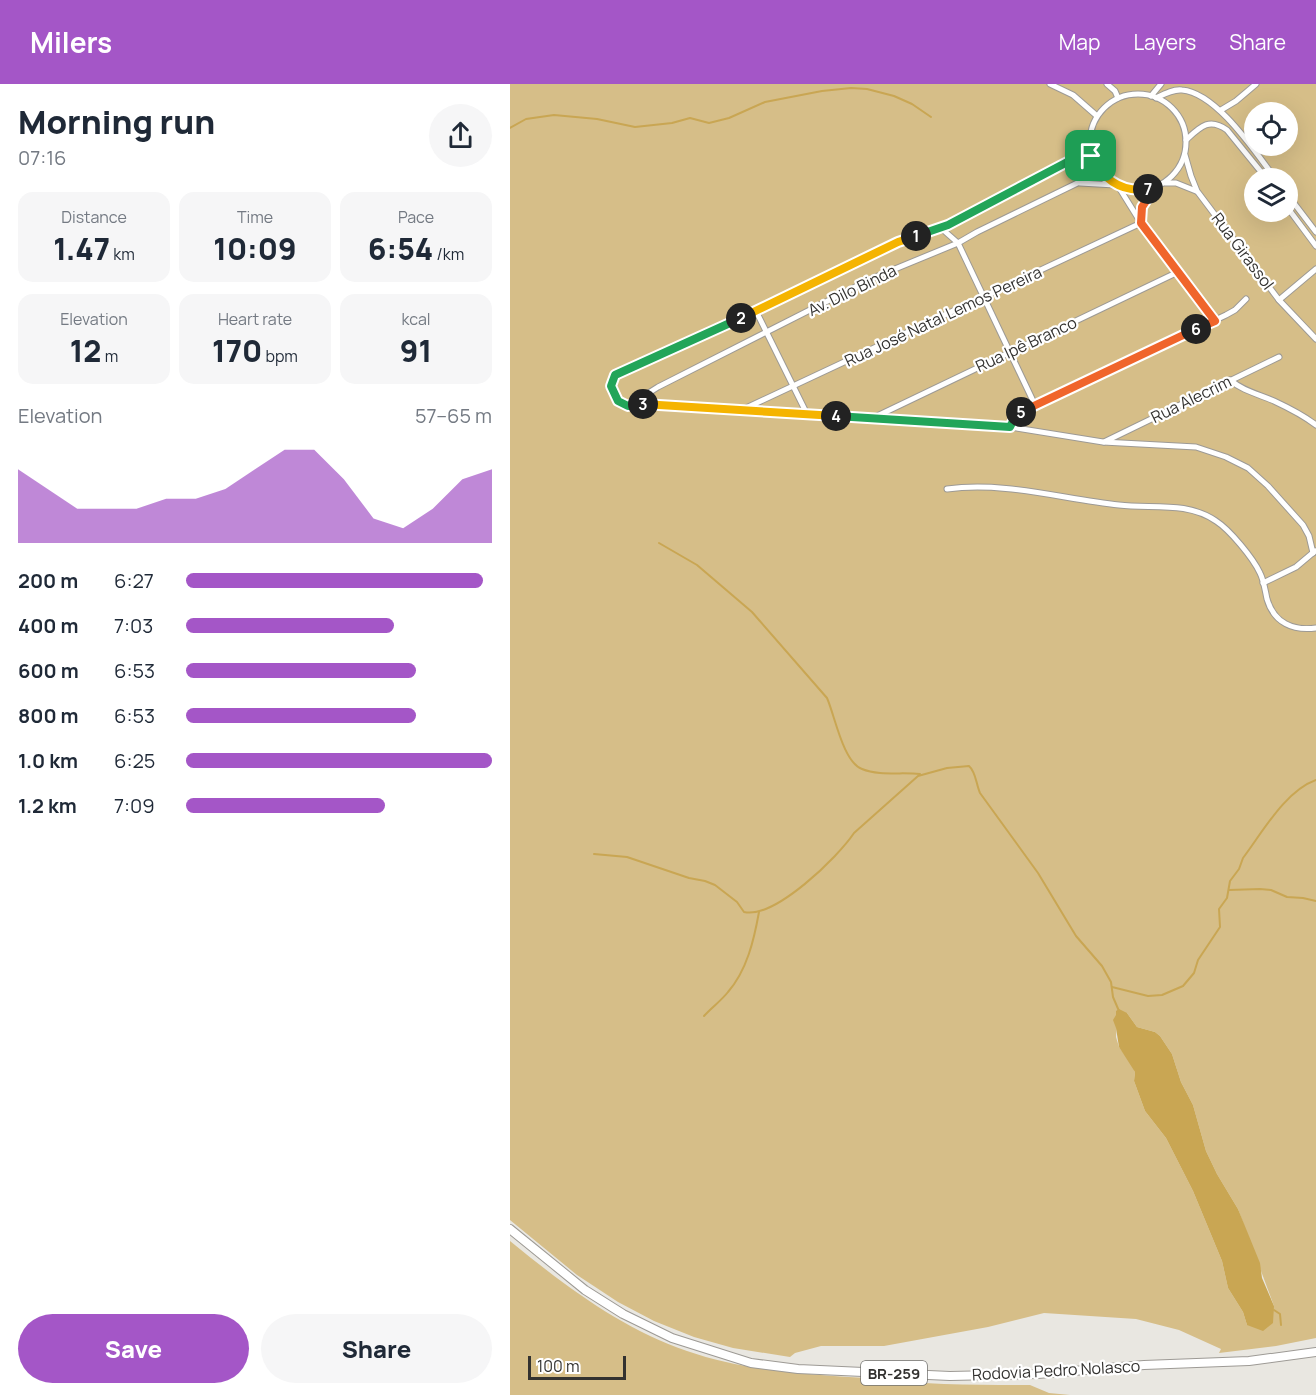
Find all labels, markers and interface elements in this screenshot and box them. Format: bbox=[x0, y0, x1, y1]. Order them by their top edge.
text: Milers bbox=[30, 23, 112, 61]
text: Map bbox=[1059, 28, 1100, 56]
text: Layers bbox=[1133, 28, 1196, 56]
text: Share bbox=[1229, 28, 1286, 56]
text: Morning run bbox=[18, 99, 215, 144]
map controls bbox=[1244, 102, 1298, 222]
button: locate bbox=[1244, 102, 1298, 156]
button: share bbox=[429, 104, 492, 167]
pin bbox=[1065, 130, 1116, 181]
icon: arrive bbox=[1074, 139, 1107, 172]
text: 07:16 bbox=[18, 144, 66, 171]
button: layers bbox=[1244, 168, 1298, 222]
pin: 7 bbox=[1133, 174, 1163, 204]
text: 7 bbox=[1144, 178, 1152, 200]
text: Distance bbox=[61, 206, 127, 228]
text: Time bbox=[237, 206, 273, 228]
text: Pace bbox=[398, 206, 434, 228]
street label: Rua Girassol bbox=[1207, 208, 1279, 294]
pin: 1 bbox=[901, 221, 931, 251]
text: 1 bbox=[912, 225, 920, 247]
text: 1.47 bbox=[53, 228, 110, 269]
text: 10:09 bbox=[213, 228, 297, 269]
text: 6:54 bbox=[368, 228, 433, 269]
text: km bbox=[110, 243, 135, 265]
text: /km bbox=[433, 243, 464, 265]
street label: Av. Dilo Binda bbox=[804, 259, 900, 321]
street label: Rua José Natal Lemos Pereira bbox=[841, 261, 1045, 371]
pin: 2 bbox=[726, 303, 756, 333]
text: 2 bbox=[736, 307, 746, 329]
text: Elevation bbox=[60, 308, 128, 330]
text: Heart rate bbox=[218, 308, 292, 330]
text: kcal bbox=[401, 308, 431, 330]
street label: Rua Ipê Branco bbox=[972, 311, 1080, 377]
pin: 6 bbox=[1181, 314, 1211, 344]
text: 6 bbox=[1191, 318, 1201, 340]
text: 12 bbox=[70, 330, 101, 371]
text: 170 bbox=[212, 330, 262, 371]
text: 91 bbox=[400, 330, 432, 371]
text: m bbox=[101, 345, 118, 367]
text: bpm bbox=[262, 345, 298, 367]
street label: Rua Alecrim bbox=[1147, 370, 1235, 428]
pin: 3 bbox=[628, 389, 658, 419]
text: 3 bbox=[638, 393, 648, 415]
pin: 5 bbox=[1006, 397, 1036, 427]
pin: 4 bbox=[821, 401, 851, 431]
text: 5 bbox=[1016, 401, 1026, 423]
text: Elevation bbox=[18, 402, 102, 429]
text: 57–65 m bbox=[415, 402, 492, 429]
text: 4 bbox=[831, 405, 841, 427]
text: 200 m bbox=[18, 567, 78, 594]
text: 6:27 bbox=[114, 567, 154, 594]
text: 400 m bbox=[18, 612, 78, 639]
text: 7:03 bbox=[114, 612, 153, 639]
text: 600 m bbox=[18, 657, 79, 684]
text: 6:53 bbox=[114, 657, 155, 684]
text: 800 m bbox=[18, 702, 79, 729]
text: 6:53 bbox=[114, 702, 155, 729]
text: 1.0 km bbox=[18, 747, 78, 774]
text: 6:25 bbox=[114, 747, 155, 774]
text: 1.2 km bbox=[18, 792, 77, 819]
text: 7:09 bbox=[114, 792, 155, 819]
button: Save bbox=[18, 1314, 249, 1383]
button: Share bbox=[261, 1314, 492, 1383]
scale bar bbox=[528, 1353, 626, 1380]
text: 100 m bbox=[537, 1355, 580, 1377]
street label: Rodovia Pedro Nolasco bbox=[971, 1355, 1141, 1385]
road number: BR-259 bbox=[861, 1361, 927, 1385]

